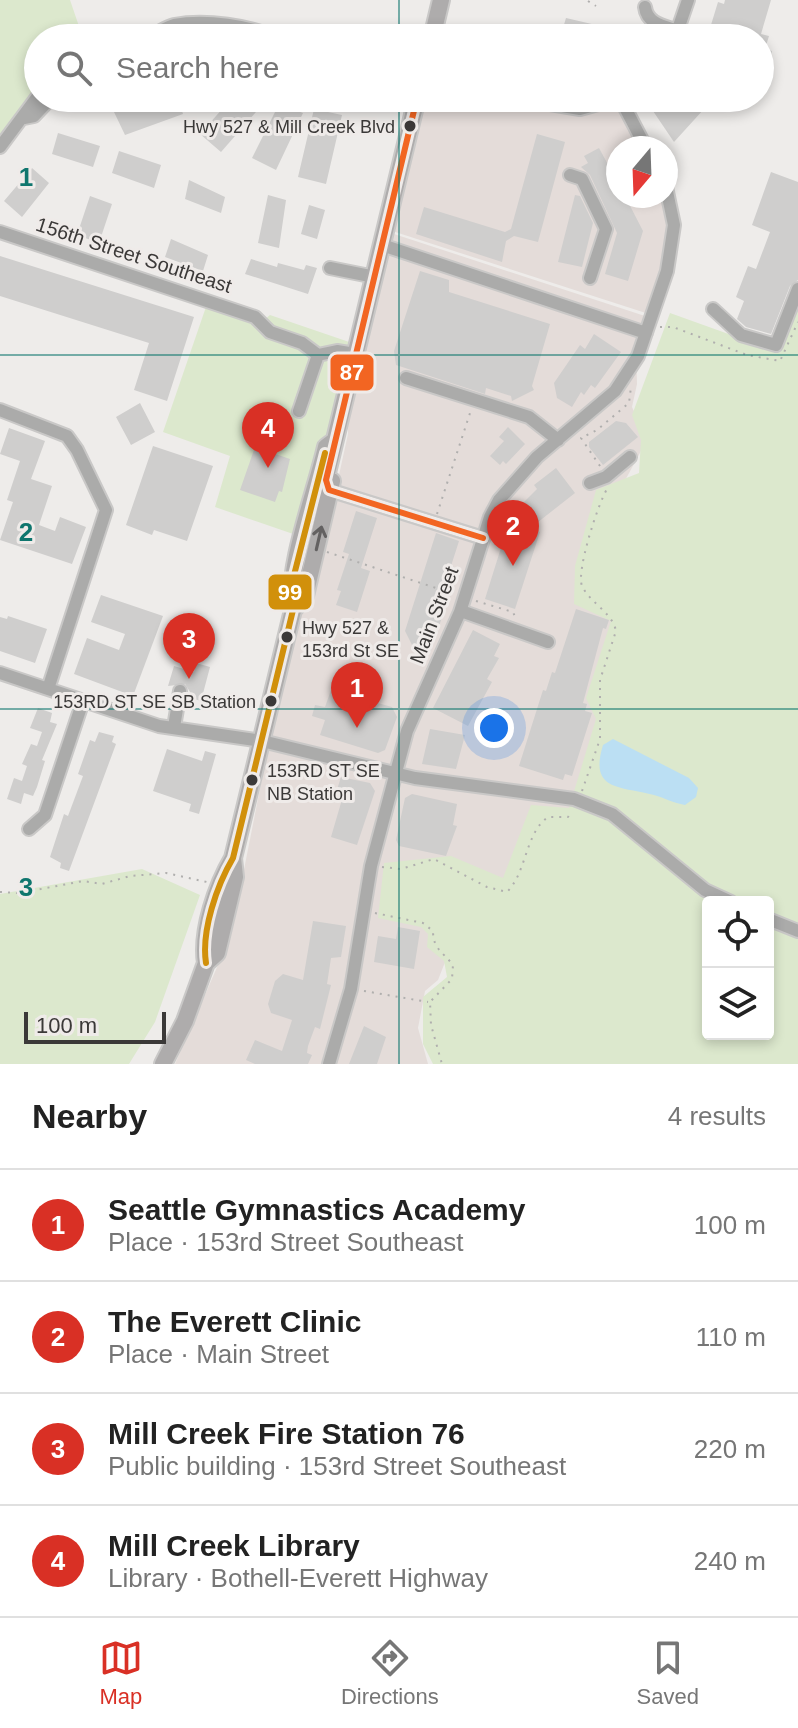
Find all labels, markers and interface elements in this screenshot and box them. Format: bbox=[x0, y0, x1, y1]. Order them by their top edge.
search box bbox=[24, 24, 774, 112]
icon: search bbox=[52, 46, 96, 90]
text: Search here bbox=[116, 51, 279, 84]
place label: Hwy 527 & Mill Creek Blvd bbox=[183, 117, 395, 137]
marker: Hwy 527 & Mill Creek Blvd bbox=[402, 118, 418, 134]
north arrow bbox=[606, 136, 678, 208]
text: 1 bbox=[19, 162, 33, 192]
street label: 156th Street Southeast bbox=[33, 213, 235, 297]
line badge: 87 bbox=[329, 353, 375, 392]
text: 87 bbox=[340, 360, 364, 385]
pin: 4 bbox=[242, 402, 294, 468]
pin: 2 bbox=[487, 500, 539, 566]
text: 2 bbox=[19, 517, 33, 547]
one-way arrow bbox=[312, 526, 327, 551]
street label: Main Street bbox=[405, 563, 463, 667]
line badge: 99 bbox=[267, 573, 313, 611]
text: 99 bbox=[278, 580, 302, 605]
pin: 3 bbox=[163, 613, 215, 679]
place label: Hwy 527 & 153rd St SE bbox=[302, 618, 399, 661]
marker: Hwy 527 & 153rd St SE bbox=[279, 629, 295, 645]
pin: 1 bbox=[331, 662, 383, 728]
place label: 153RD ST SE SB Station bbox=[53, 692, 256, 712]
marker: 153RD ST SE SB Station bbox=[263, 693, 279, 709]
your location bbox=[474, 708, 514, 748]
place label: 153RD ST SE NB Station bbox=[267, 761, 380, 804]
marker: 153RD ST SE NB Station bbox=[244, 772, 260, 788]
text: 3 bbox=[19, 872, 33, 902]
map controls bbox=[702, 896, 774, 1040]
button: locate bbox=[702, 896, 774, 968]
button: layers bbox=[702, 968, 774, 1040]
scale bar bbox=[24, 1008, 166, 1044]
text: 100 m bbox=[36, 1013, 97, 1038]
text: Nearby bbox=[32, 1097, 147, 1135]
text: 4 results bbox=[668, 1101, 766, 1131]
text: Seattle Gymnastics Academy bbox=[108, 1193, 525, 1226]
text: 1 bbox=[51, 1210, 65, 1240]
text: 100 m bbox=[694, 1210, 766, 1240]
text: Place · 153rd Street Southeast bbox=[108, 1227, 464, 1257]
text: The Everett Clinic bbox=[108, 1305, 361, 1338]
text: 2 bbox=[51, 1322, 65, 1352]
text: 110 m bbox=[696, 1322, 766, 1352]
text: Place · Main Street bbox=[108, 1339, 329, 1369]
text: Mill Creek Fire Station 76 bbox=[108, 1417, 465, 1450]
text: 3 bbox=[51, 1434, 65, 1464]
text: 220 m bbox=[694, 1434, 766, 1464]
text: Public building · 153rd Street Southeast bbox=[108, 1451, 566, 1481]
text: Mill Creek Library bbox=[108, 1529, 360, 1562]
text: 4 bbox=[51, 1546, 65, 1576]
text: 240 m bbox=[694, 1546, 766, 1576]
text: Library · Bothell-Everett Highway bbox=[108, 1563, 488, 1593]
tab: Map bbox=[99, 1636, 143, 1710]
tab: Directions bbox=[341, 1636, 439, 1710]
tab: Saved bbox=[637, 1636, 699, 1710]

